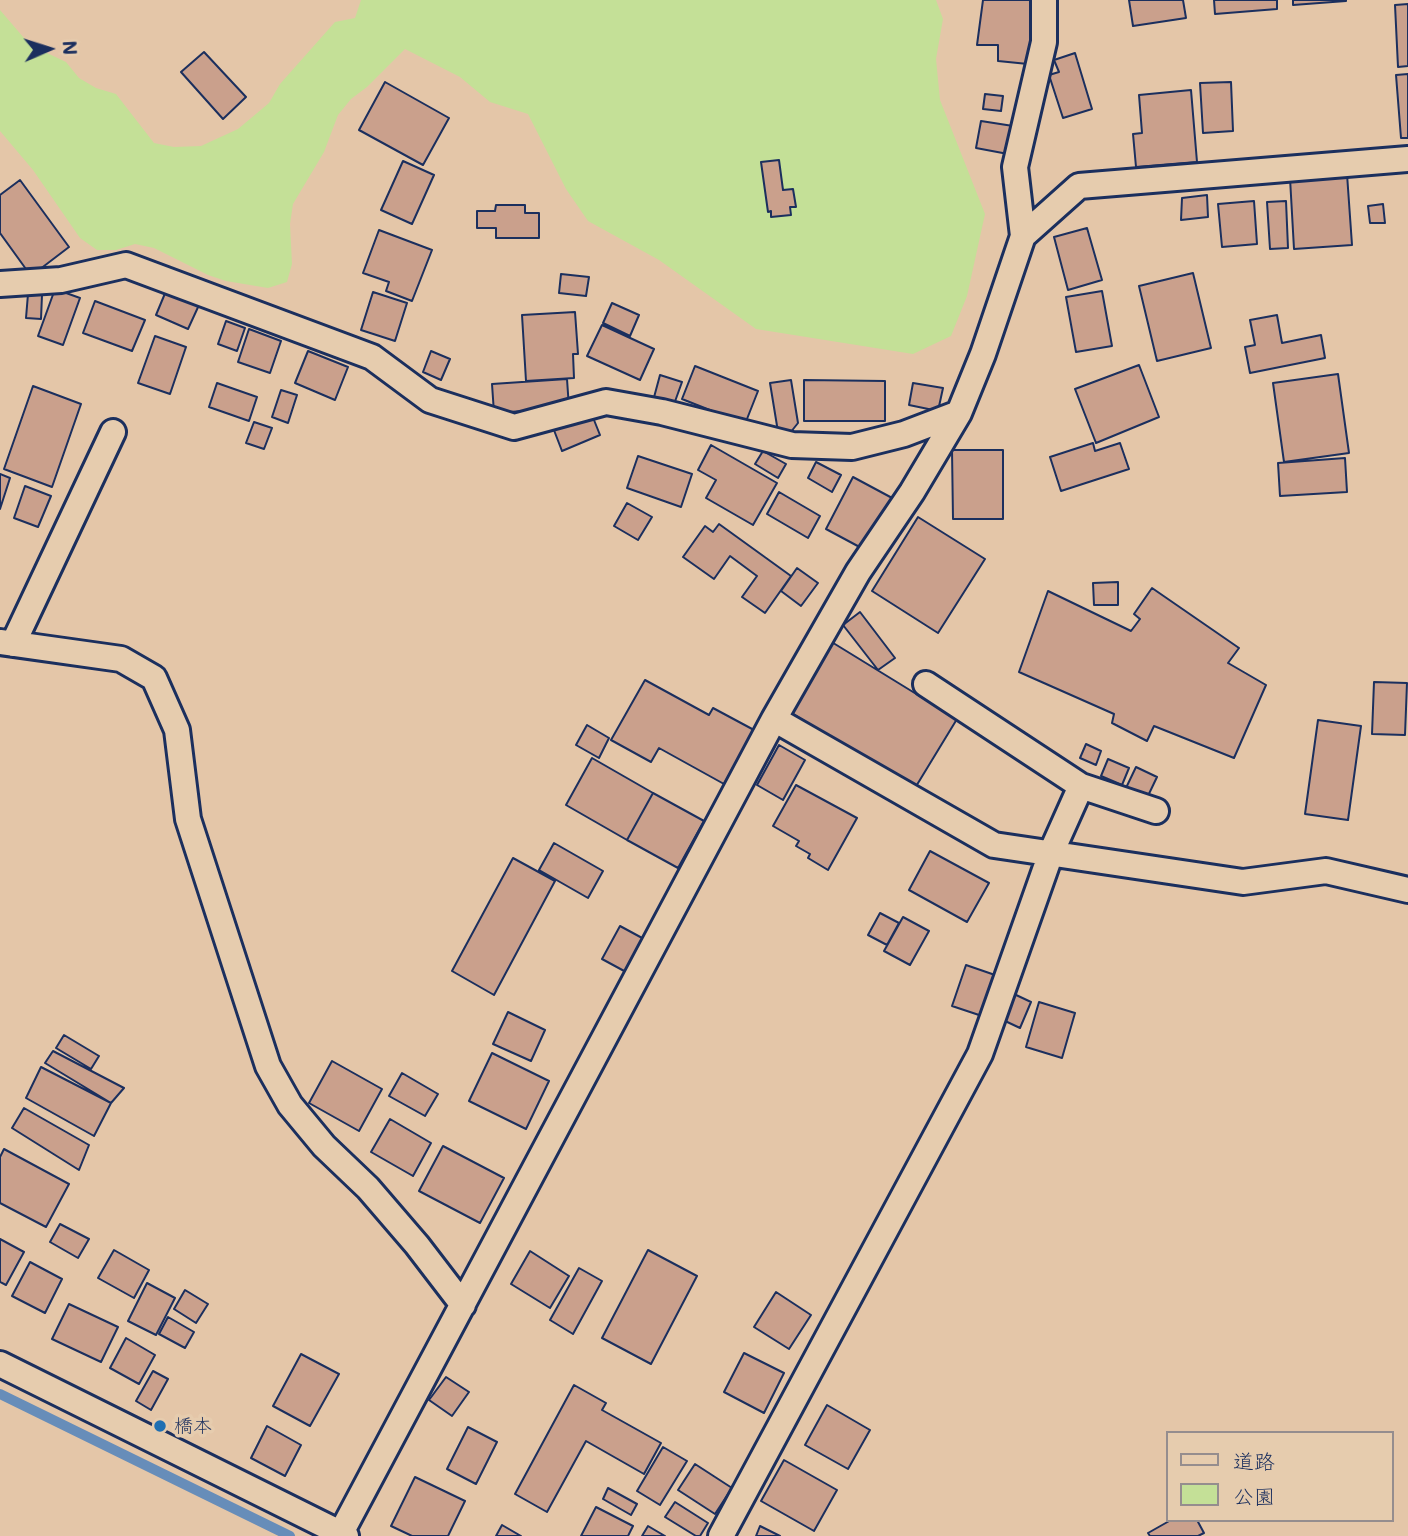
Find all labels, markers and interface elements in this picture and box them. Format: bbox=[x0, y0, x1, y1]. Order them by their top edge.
north arrow bbox=[14, 14, 84, 84]
text: N bbox=[58, 40, 83, 56]
place label: 橋本 bbox=[174, 1415, 212, 1437]
marker: 橋本 bbox=[152, 1418, 168, 1434]
legend bbox=[1166, 1431, 1394, 1522]
text: 道路 bbox=[1233, 1447, 1275, 1474]
text: 公園 bbox=[1233, 1482, 1275, 1509]

